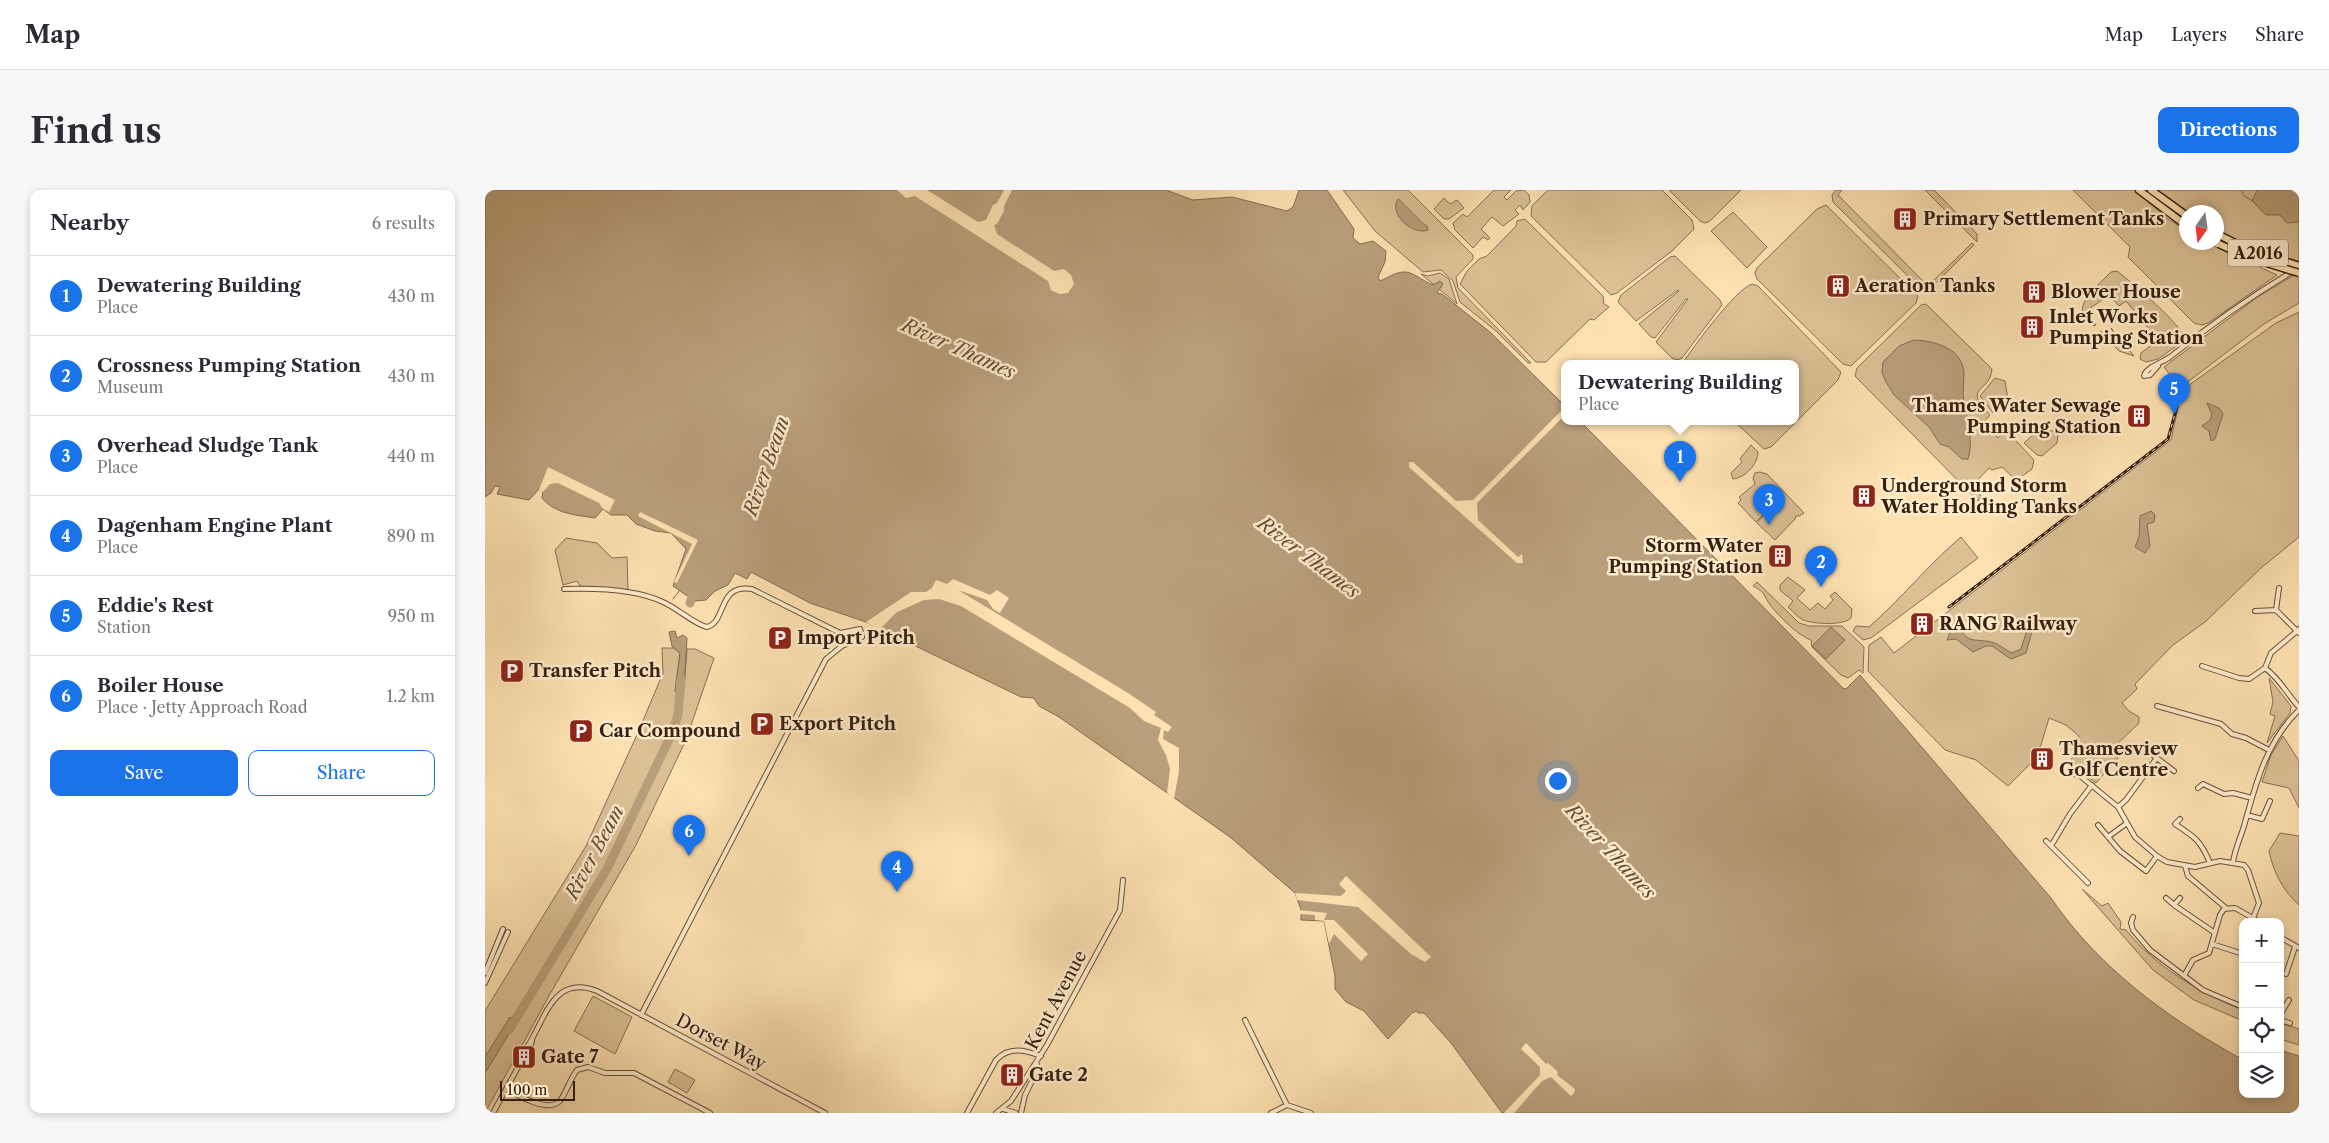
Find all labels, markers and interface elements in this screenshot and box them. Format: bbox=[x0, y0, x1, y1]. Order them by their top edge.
text: Map bbox=[25, 20, 80, 49]
text: Map bbox=[2105, 24, 2143, 46]
text: Layers bbox=[2171, 24, 2227, 46]
text: Share bbox=[2255, 24, 2304, 46]
button: Directions bbox=[2158, 107, 2299, 153]
text: Find us bbox=[30, 109, 162, 152]
north arrow bbox=[2179, 205, 2224, 250]
building icon: Primary Settlement Tanks bbox=[1892, 206, 1918, 232]
place label: Primary Settlement Tanks bbox=[1923, 208, 2164, 230]
text: Nearby bbox=[50, 210, 129, 235]
text: 6 results bbox=[372, 213, 435, 233]
road number: A2016 bbox=[2228, 239, 2288, 266]
building icon: Aeration Tanks bbox=[1825, 273, 1851, 299]
text: Dewatering Building bbox=[97, 274, 301, 297]
place label: Aeration Tanks bbox=[1854, 275, 1995, 297]
building icon: Blower House bbox=[2021, 279, 2047, 305]
place label: Blower House bbox=[2051, 281, 2181, 303]
text: 1 bbox=[62, 286, 70, 306]
text: 430 m bbox=[388, 286, 435, 306]
text: Place bbox=[97, 297, 138, 317]
place label: Inlet Works Pumping Station bbox=[2049, 306, 2204, 349]
water label: River Thames bbox=[897, 312, 1020, 384]
building icon: Inlet Works Pumping Station bbox=[2019, 314, 2045, 340]
text: Crossness Pumping Station bbox=[97, 354, 361, 377]
popup bbox=[1561, 360, 1799, 425]
text: 2 bbox=[61, 366, 71, 386]
text: 430 m bbox=[388, 366, 435, 386]
text: Dewatering Building bbox=[1578, 371, 1782, 394]
pin: 5 bbox=[2158, 373, 2190, 414]
text: Museum bbox=[97, 377, 163, 397]
text: Place bbox=[1578, 394, 1619, 414]
place label: Thames Water Sewage Pumping Station bbox=[1912, 395, 2122, 438]
building icon: Thames Water Sewage Pumping Station bbox=[2126, 403, 2152, 429]
water label: River Beam bbox=[738, 414, 794, 520]
text: Overhead Sludge Tank bbox=[97, 434, 318, 457]
pin: 1 bbox=[1664, 441, 1696, 482]
text: 3 bbox=[61, 446, 71, 466]
text: 440 m bbox=[387, 446, 435, 466]
text: Place bbox=[97, 457, 138, 477]
place label: Underground Storm Water Holding Tanks bbox=[1880, 475, 2077, 518]
building icon: Underground Storm Water Holding Tanks bbox=[1851, 483, 1877, 509]
pin: 3 bbox=[1753, 484, 1785, 525]
water label: River Thames bbox=[1252, 510, 1365, 604]
text: Dagenham Engine Plant bbox=[97, 514, 332, 537]
text: 4 bbox=[61, 526, 71, 546]
text: 890 m bbox=[387, 526, 435, 546]
place label: Storm Water Pumping Station bbox=[1608, 535, 1764, 578]
text: Place bbox=[97, 537, 138, 557]
building icon: Storm Water Pumping Station bbox=[1767, 543, 1793, 569]
pin: 2 bbox=[1805, 546, 1837, 587]
text: Eddie's Rest bbox=[97, 594, 214, 617]
text: 5 bbox=[62, 606, 70, 626]
text: 950 m bbox=[388, 606, 435, 626]
building icon: RANG Railway bbox=[1909, 611, 1935, 637]
place label: RANG Railway bbox=[1939, 613, 2078, 635]
text: Station bbox=[97, 617, 151, 637]
parking icon: Import Pitch bbox=[767, 625, 793, 651]
place label: Import Pitch bbox=[797, 627, 915, 649]
parking icon: Transfer Pitch bbox=[499, 658, 525, 684]
place label: Transfer Pitch bbox=[529, 660, 662, 682]
text: Boiler House bbox=[97, 674, 224, 697]
text: 6 bbox=[61, 686, 71, 706]
text: 1.2 km bbox=[386, 686, 435, 706]
text: Place · Jetty Approach Road bbox=[97, 697, 308, 717]
parking icon: Export Pitch bbox=[749, 711, 775, 737]
place label: Export Pitch bbox=[779, 713, 897, 735]
parking icon: Car Compound bbox=[568, 718, 594, 744]
place label: Car Compound bbox=[599, 720, 741, 742]
place label: Thamesview Golf Centre bbox=[2059, 738, 2179, 781]
building icon: Thamesview Golf Centre bbox=[2029, 746, 2055, 772]
button: Save bbox=[50, 750, 238, 796]
button: Share bbox=[248, 750, 435, 796]
your location bbox=[1545, 768, 1571, 794]
water label: River Thames bbox=[1559, 798, 1661, 904]
water label: River Beam bbox=[559, 801, 629, 905]
pin: 6 bbox=[673, 815, 705, 856]
pin: 4 bbox=[881, 851, 913, 892]
map controls bbox=[2239, 918, 2284, 1098]
button: + bbox=[2239, 918, 2284, 963]
street label: Kent Avenue bbox=[1021, 947, 1091, 1053]
button: − bbox=[2239, 963, 2284, 1008]
button: locate bbox=[2239, 1008, 2284, 1053]
street label: Dorset Way bbox=[672, 1009, 771, 1075]
building icon: Gate 7 bbox=[511, 1044, 537, 1070]
place label: Gate 7 bbox=[541, 1046, 599, 1068]
button: layers bbox=[2239, 1053, 2284, 1098]
building icon: Gate 2 bbox=[999, 1062, 1025, 1088]
place label: Gate 2 bbox=[1029, 1064, 1088, 1086]
scale bar bbox=[500, 1078, 575, 1101]
text: 100 m bbox=[507, 1081, 547, 1099]

